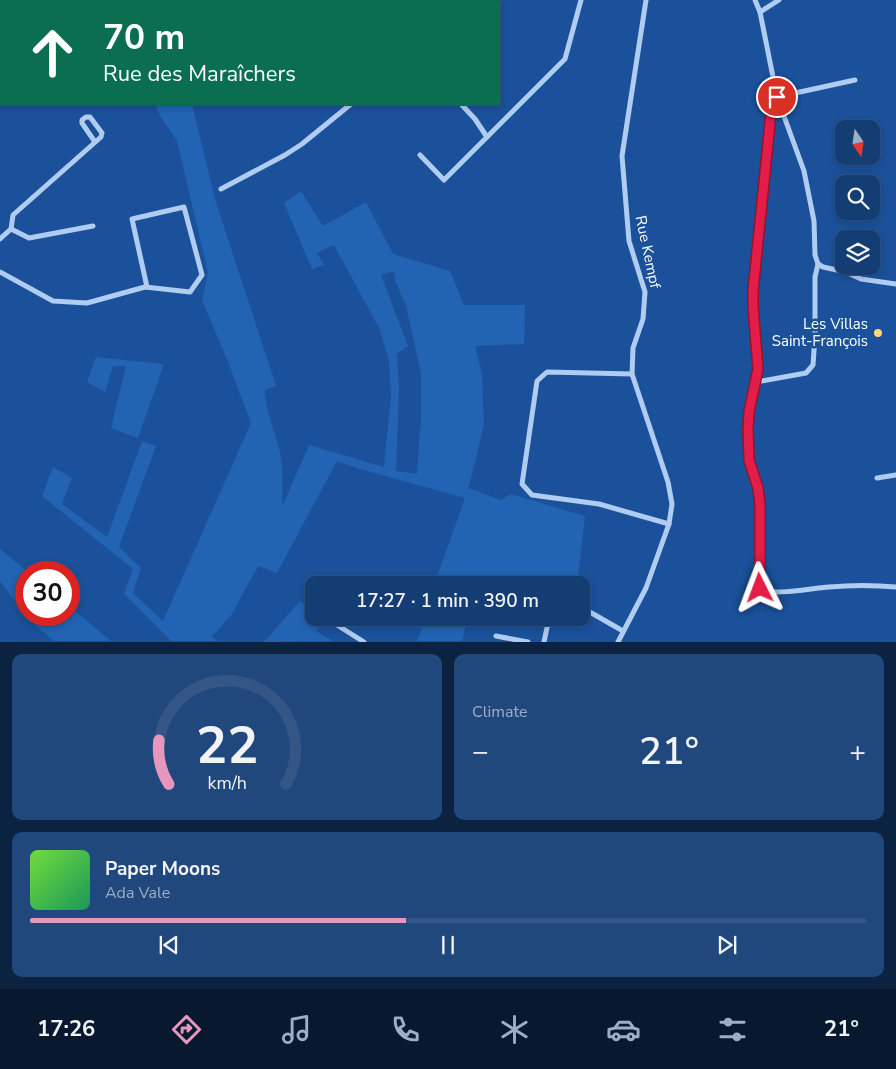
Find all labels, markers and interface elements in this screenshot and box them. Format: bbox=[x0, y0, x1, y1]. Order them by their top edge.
text: 70 m bbox=[103, 14, 185, 61]
icon: ahead bbox=[20, 20, 85, 85]
text: Rue des Maraîchers bbox=[103, 59, 296, 89]
pin bbox=[756, 76, 798, 118]
icon: arrive bbox=[763, 83, 791, 111]
north arrow bbox=[835, 120, 880, 165]
map controls bbox=[835, 120, 880, 275]
button: search bbox=[835, 175, 880, 220]
street label: Rue Kempf bbox=[631, 214, 666, 291]
button: layers bbox=[835, 230, 880, 275]
place label: Les Villas Saint-François bbox=[772, 314, 868, 351]
marker: Les Villas Saint-François bbox=[872, 327, 884, 339]
speed limit sign: 30 bbox=[15, 561, 80, 626]
position arrow bbox=[733, 561, 785, 613]
text: 17:27 · 1 min · 390 m bbox=[356, 588, 539, 614]
text: Climate bbox=[472, 701, 527, 723]
text: 22 bbox=[196, 710, 258, 781]
text: 21° bbox=[639, 726, 699, 777]
text: − bbox=[472, 733, 489, 771]
text: + bbox=[849, 733, 866, 771]
text: km/h bbox=[207, 771, 247, 795]
text: Paper Moons bbox=[105, 856, 220, 882]
text: Ada Vale bbox=[105, 882, 170, 904]
icon: previous bbox=[155, 931, 183, 959]
icon: pause bbox=[434, 931, 462, 959]
icon: next bbox=[713, 931, 741, 959]
icon: directions bbox=[169, 1012, 204, 1047]
icon: music bbox=[279, 1012, 314, 1047]
icon: phone bbox=[388, 1012, 423, 1047]
icon: climate bbox=[497, 1012, 532, 1047]
icon: car bbox=[606, 1012, 641, 1047]
icon: filters bbox=[715, 1012, 750, 1047]
text: 17:26 bbox=[37, 1014, 95, 1044]
text: 21° bbox=[824, 1014, 859, 1044]

